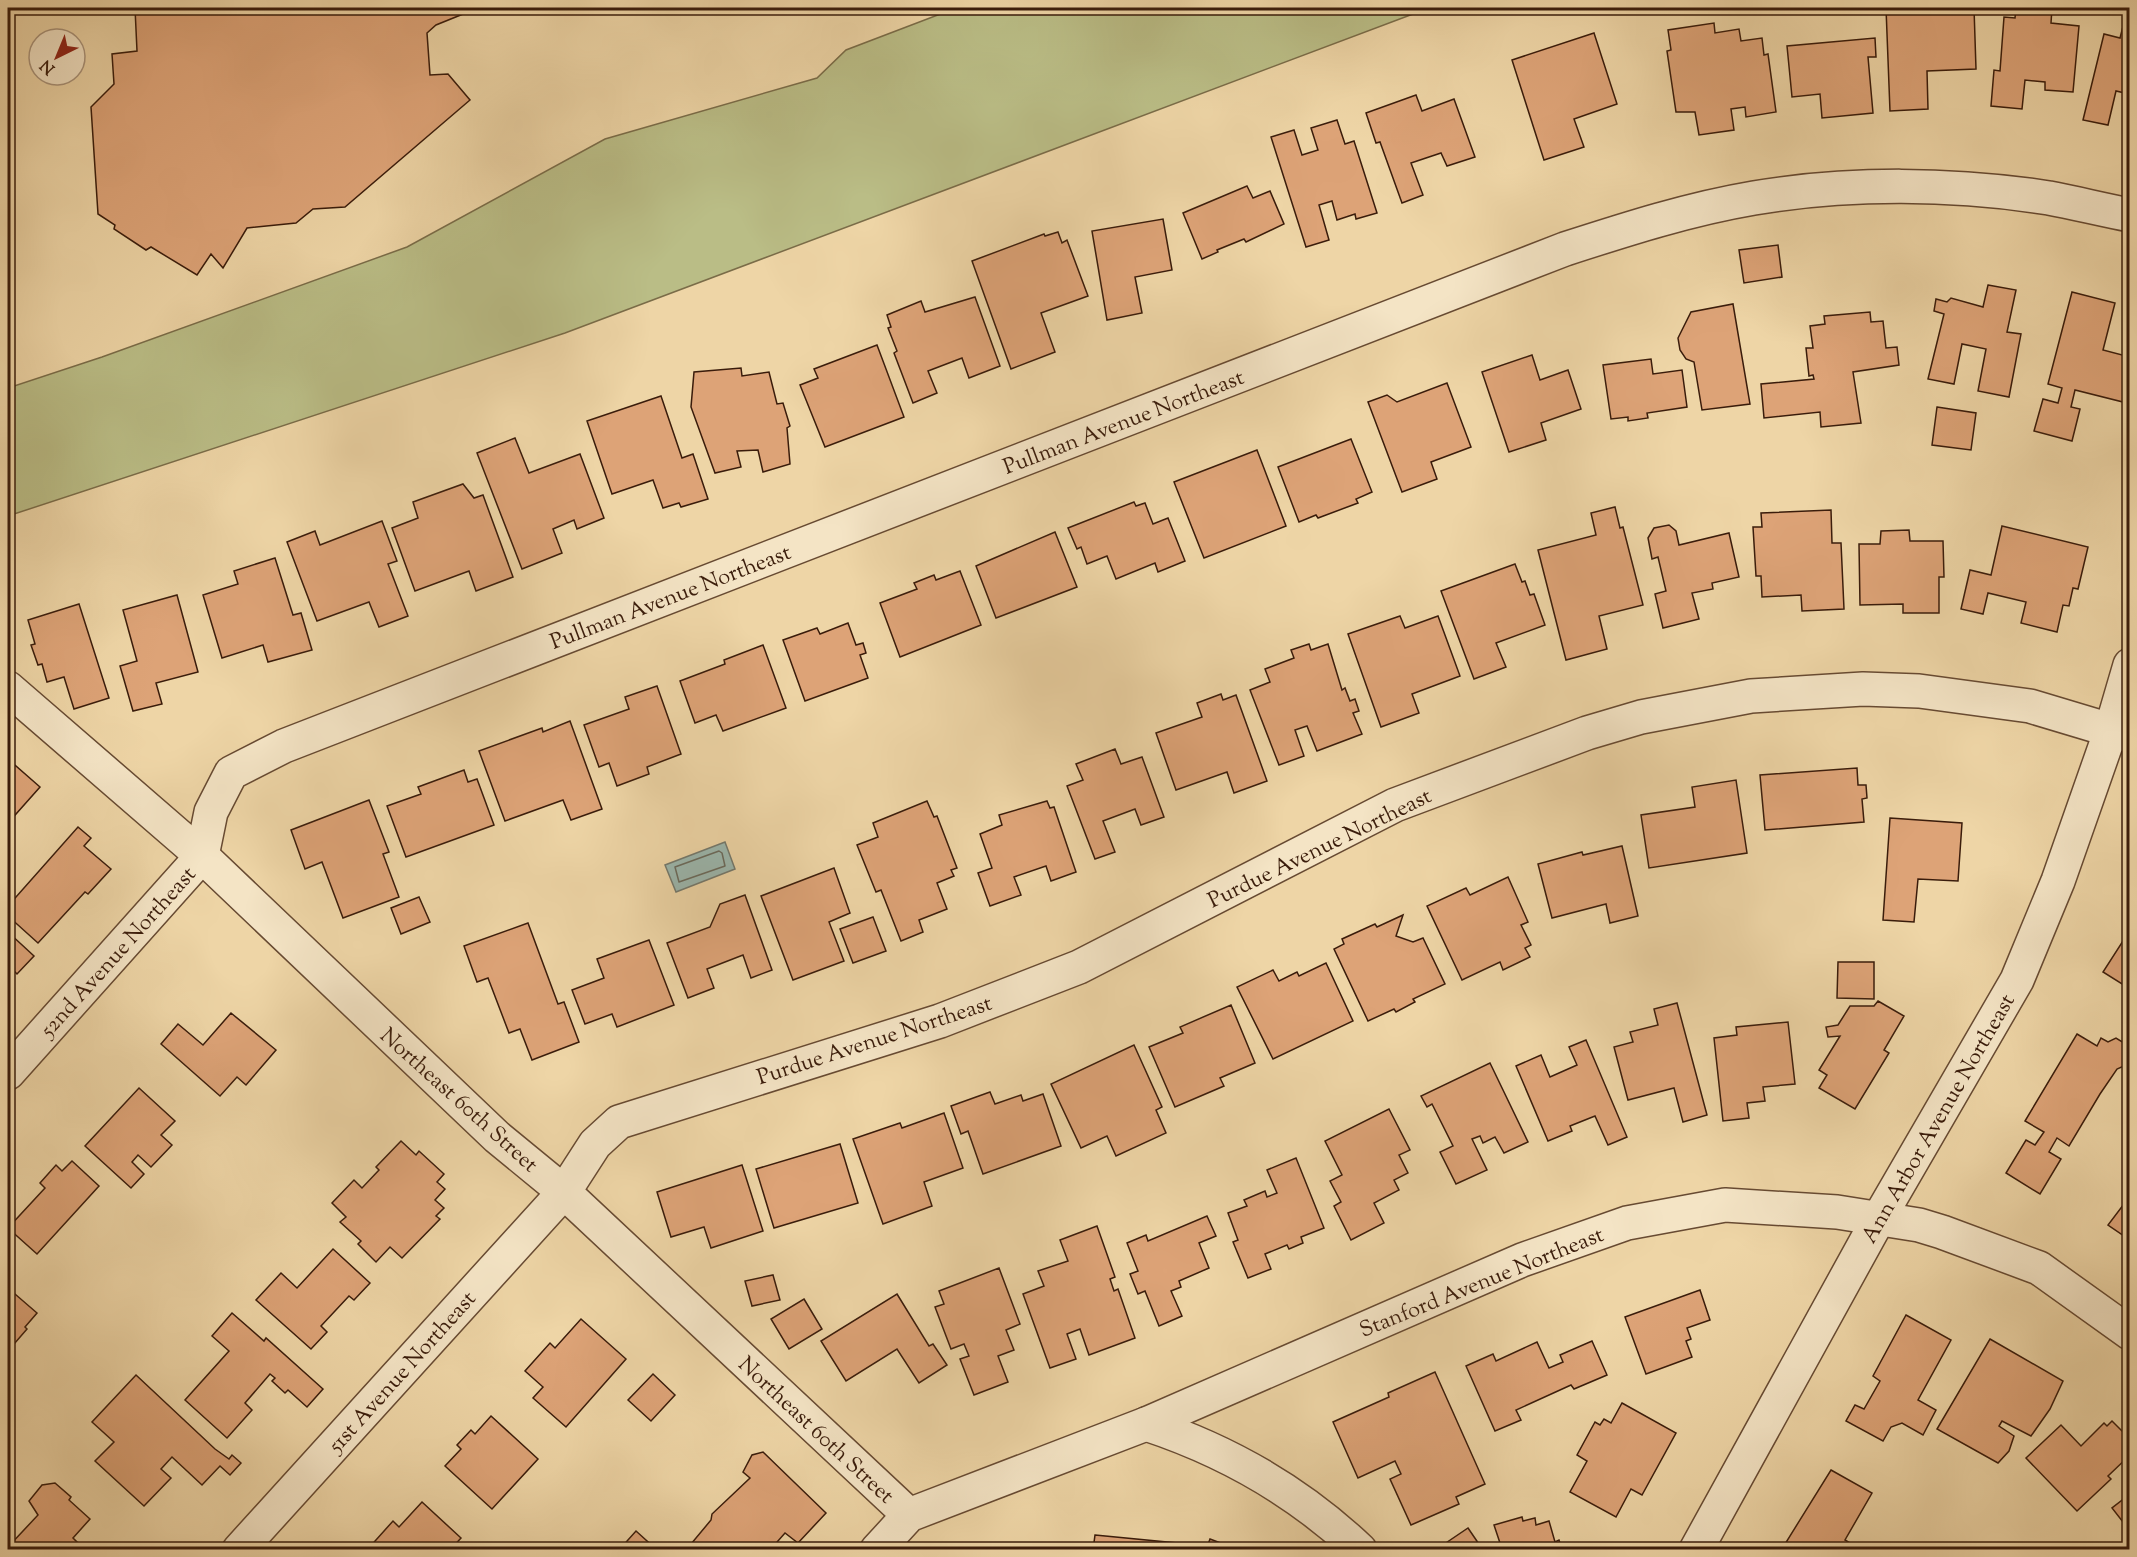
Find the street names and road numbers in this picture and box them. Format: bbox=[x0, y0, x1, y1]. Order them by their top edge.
street label: Pullman Avenue Northeast bbox=[999, 363, 1250, 485]
street label: Pullman Avenue Northeast bbox=[546, 538, 797, 660]
street label: Purdue Avenue Northeast bbox=[1203, 781, 1438, 918]
street label: 52nd Avenue Northeast bbox=[32, 860, 205, 1047]
street label: Ann Arbor Avenue Northeast bbox=[1855, 988, 2025, 1250]
street label: Purdue Avenue Northeast bbox=[753, 989, 997, 1095]
street label: Northeast 60th Street bbox=[372, 1021, 545, 1181]
street label: Stanford Avenue Northeast bbox=[1355, 1220, 1609, 1347]
street label: 51st Avenue Northeast bbox=[320, 1285, 485, 1463]
street label: Northeast 60th Street bbox=[730, 1350, 901, 1513]

